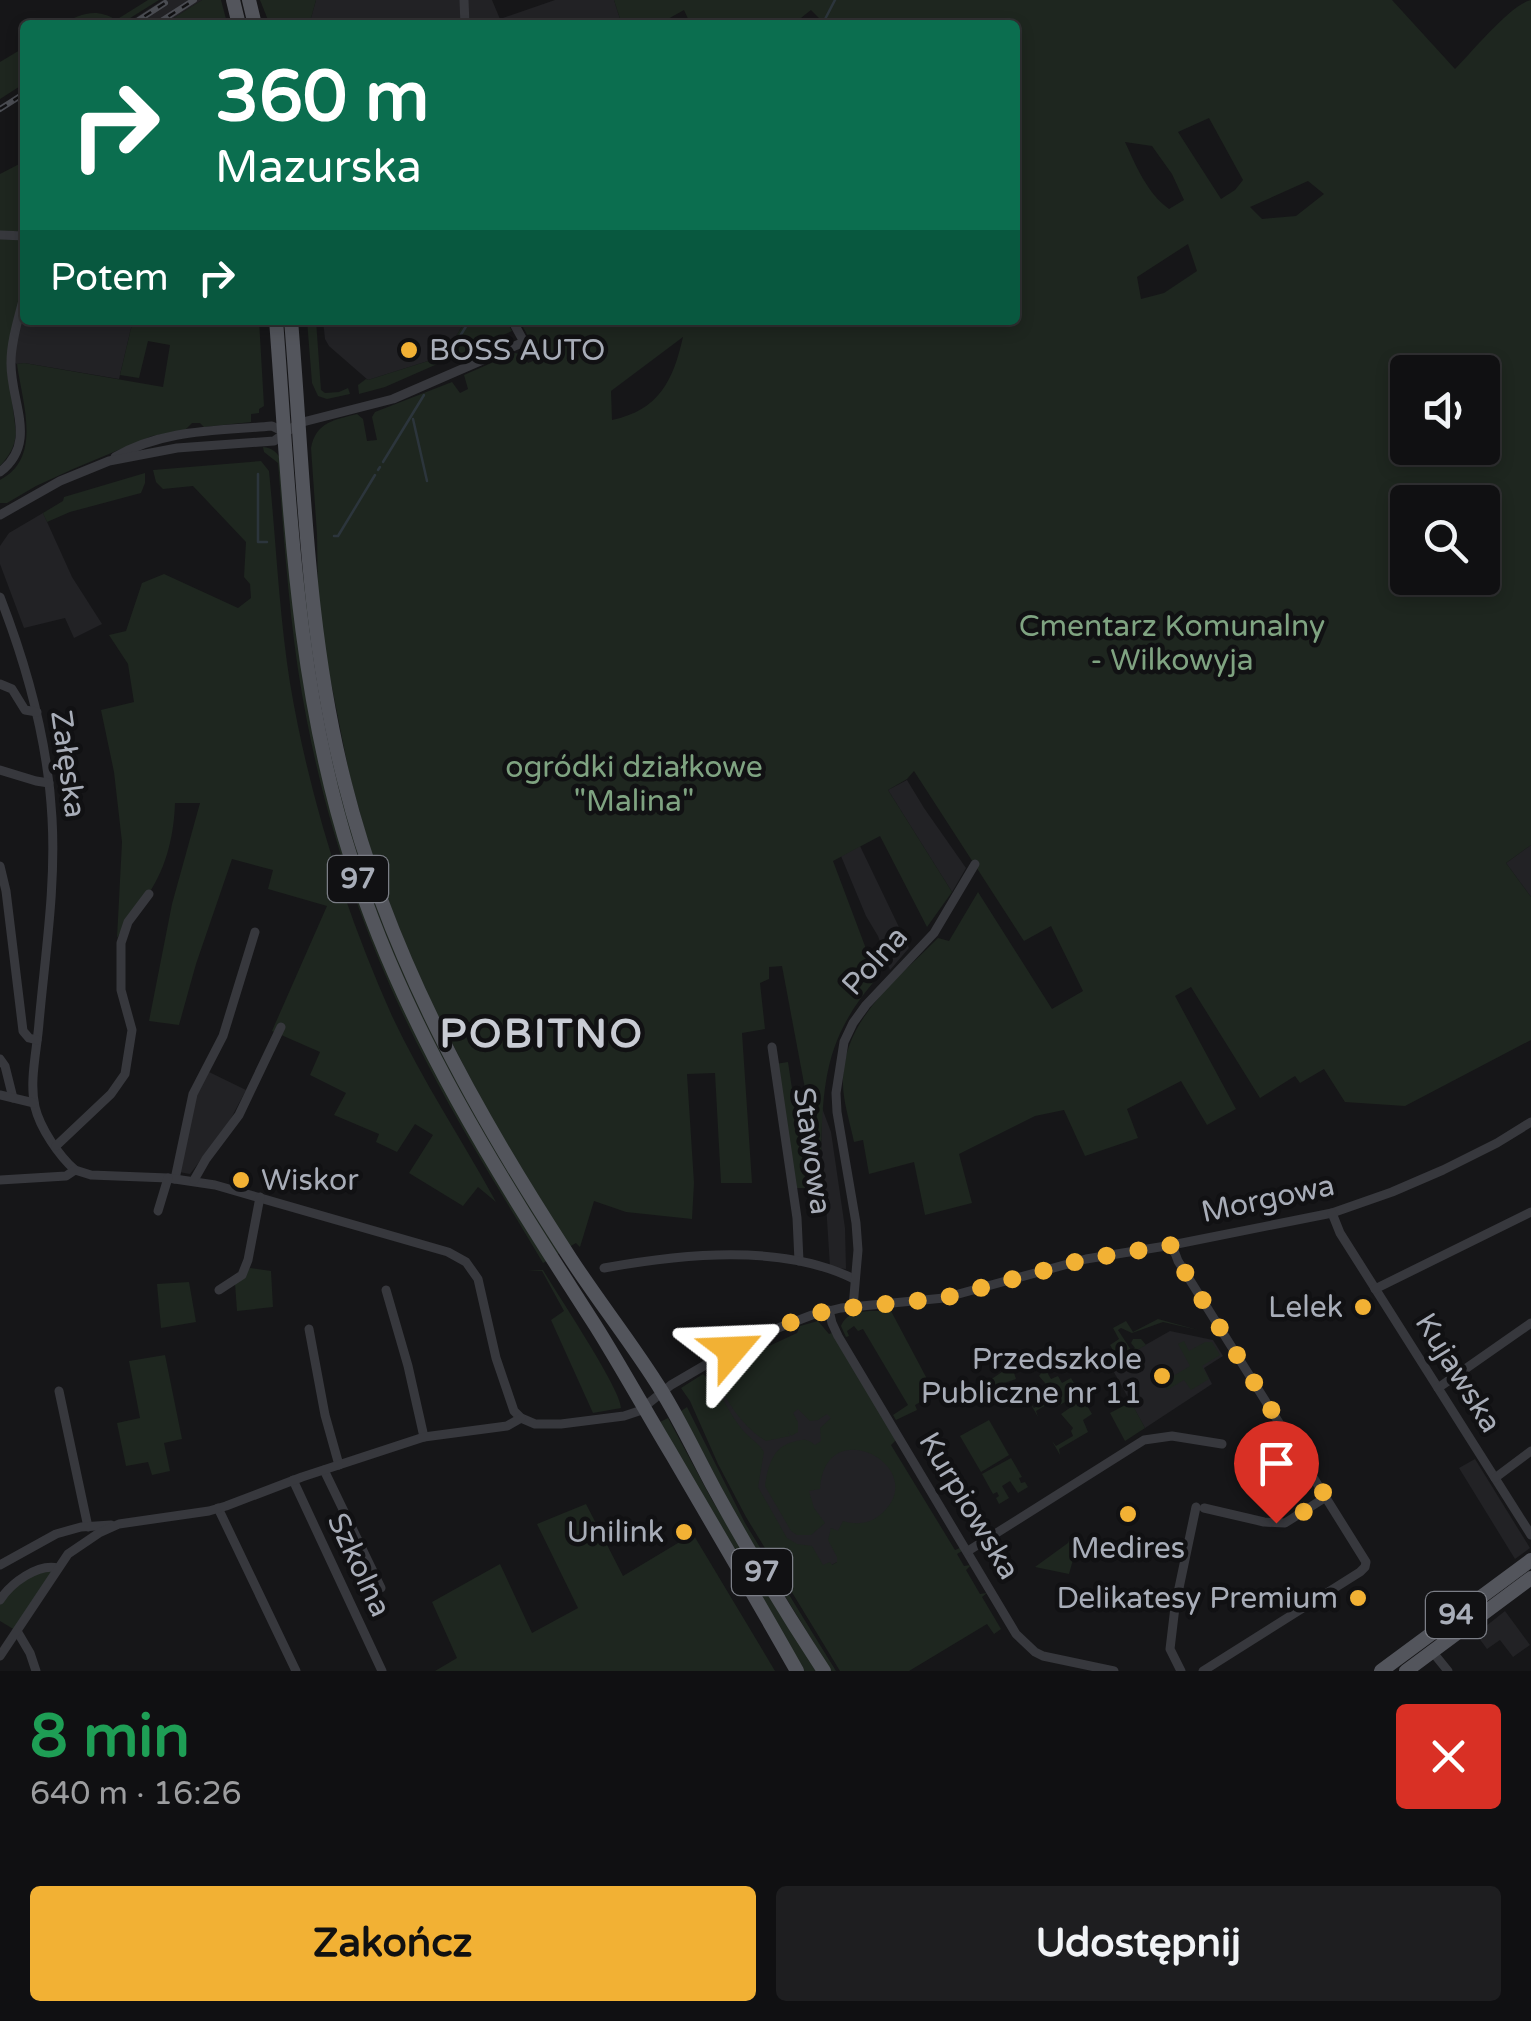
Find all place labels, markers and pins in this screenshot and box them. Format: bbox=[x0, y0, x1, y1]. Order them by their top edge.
place label: BOSS AUTO bbox=[429, 332, 605, 369]
marker: BOSS AUTO bbox=[398, 339, 420, 361]
place label: Wiskor bbox=[261, 1162, 359, 1199]
marker: Wiskor bbox=[230, 1169, 252, 1191]
place label: Lelek bbox=[1268, 1289, 1343, 1326]
marker: Lelek bbox=[1352, 1296, 1374, 1318]
place label: Przedszkole Publiczne nr 11 bbox=[921, 1341, 1142, 1412]
marker: Przedszkole Publiczne nr 11 bbox=[1151, 1365, 1173, 1387]
pin bbox=[1234, 1421, 1319, 1524]
marker: Medires bbox=[1117, 1503, 1139, 1525]
place label: Unilink bbox=[567, 1514, 664, 1551]
marker: Unilink bbox=[673, 1521, 695, 1543]
place label: Medires bbox=[1071, 1530, 1185, 1567]
place label: Delikatesy Premium bbox=[1056, 1580, 1338, 1617]
marker: Delikatesy Premium bbox=[1347, 1587, 1369, 1609]

